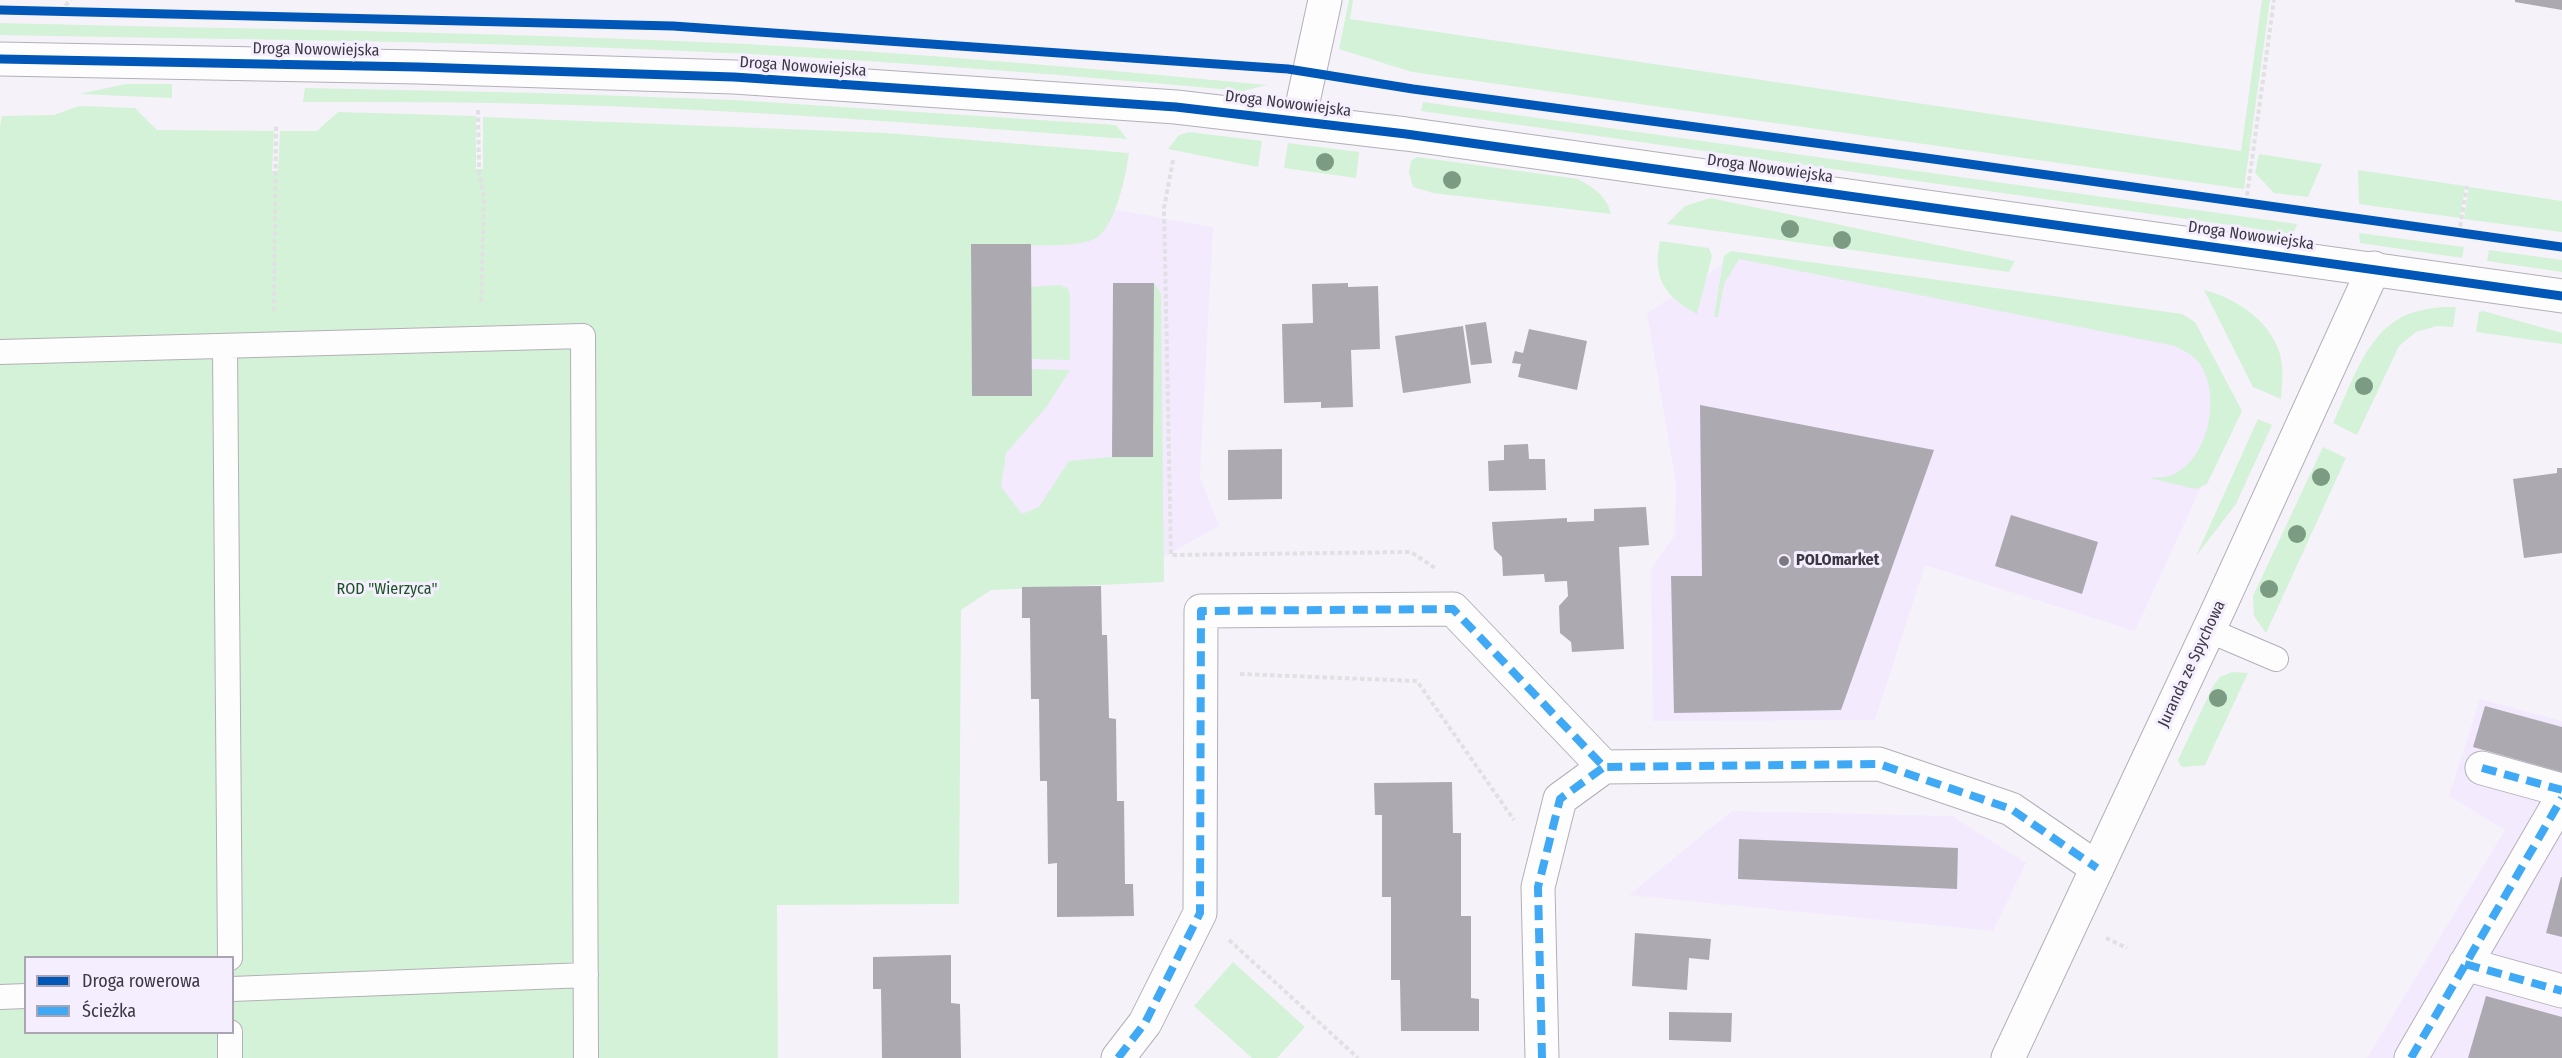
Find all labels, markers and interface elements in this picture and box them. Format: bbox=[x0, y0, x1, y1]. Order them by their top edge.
street label: Droga Nowowiejska bbox=[252, 39, 380, 61]
street label: Droga Nowowiejska bbox=[739, 53, 867, 81]
street label: Droga Nowowiejska bbox=[1224, 87, 1352, 121]
street label: Droga Nowowiejska bbox=[1706, 151, 1834, 187]
street label: Droga Nowowiejska bbox=[2187, 218, 2315, 254]
place label: POLOmarket bbox=[1796, 551, 1879, 571]
marker: POLOmarket bbox=[1777, 554, 1791, 568]
park label: ROD "Wierzyca" bbox=[337, 580, 437, 600]
street label: Juranda ze Spychowa bbox=[2154, 598, 2230, 730]
legend bbox=[24, 956, 234, 1034]
text: Droga rowerowa bbox=[82, 970, 200, 992]
text: Ścieżka bbox=[82, 1000, 136, 1022]

